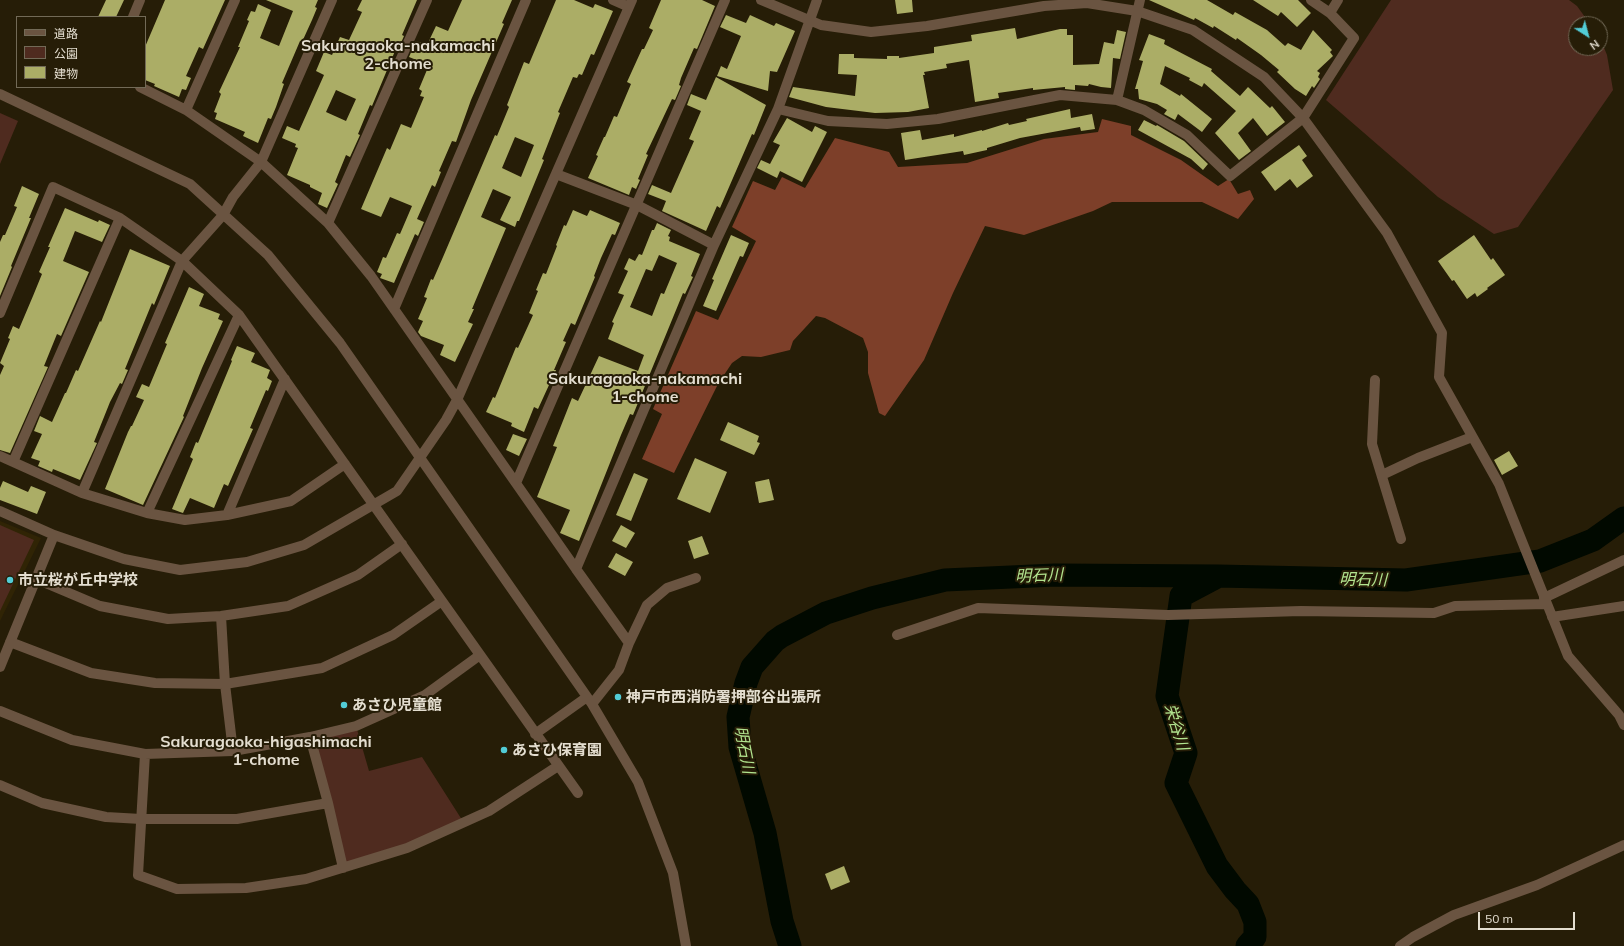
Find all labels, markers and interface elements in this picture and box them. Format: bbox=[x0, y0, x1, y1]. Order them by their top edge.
legend bbox=[16, 16, 146, 88]
north arrow bbox=[1568, 16, 1608, 56]
text: 道路 bbox=[54, 26, 78, 41]
district label: Sakuragaoka-nakamachi 2-chome bbox=[301, 36, 495, 74]
text: N bbox=[1587, 37, 1602, 53]
text: 公園 bbox=[54, 46, 78, 61]
text: 建物 bbox=[54, 66, 78, 81]
district label: Sakuragaoka-nakamachi 1-chome bbox=[548, 369, 742, 407]
water label: 明石川 bbox=[1015, 566, 1063, 586]
water label: 明石川 bbox=[1339, 570, 1387, 590]
place label: 市立桜が丘中学校 bbox=[18, 571, 138, 589]
marker: 市立桜が丘中学校 bbox=[5, 575, 15, 585]
place label: 神戸市西消防署押部谷出張所 bbox=[626, 688, 821, 706]
marker: 神戸市西消防署押部谷出張所 bbox=[613, 692, 623, 702]
place label: あさひ児童館 bbox=[352, 696, 442, 714]
marker: あさひ児童館 bbox=[339, 700, 349, 710]
water label: 栄谷川 bbox=[1160, 701, 1192, 753]
water label: 明石川 bbox=[730, 725, 758, 775]
district label: Sakuragaoka-higashimachi 1-chome bbox=[160, 732, 372, 770]
place label: あさひ保育園 bbox=[512, 741, 602, 759]
marker: あさひ保育園 bbox=[499, 745, 509, 755]
scale bar bbox=[1480, 904, 1577, 930]
text: 50 m bbox=[1485, 911, 1513, 926]

